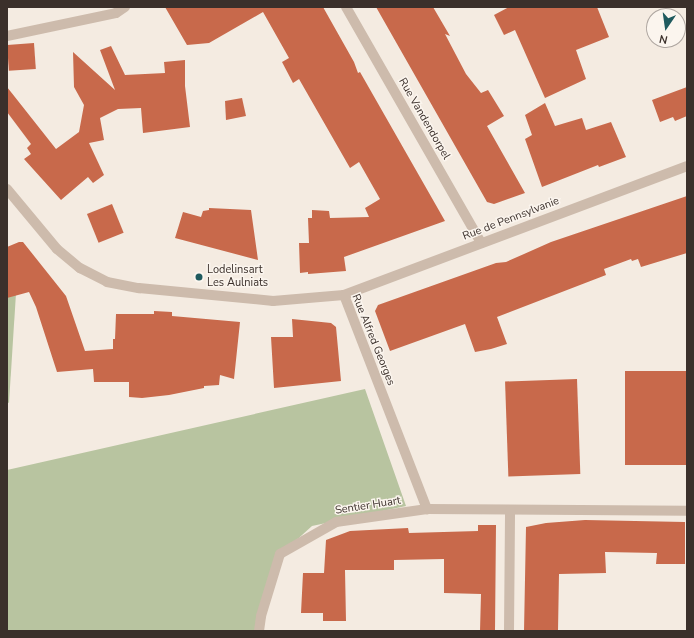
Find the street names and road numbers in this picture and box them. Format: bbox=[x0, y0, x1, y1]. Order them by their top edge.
street label: Rue Vandendorpel bbox=[395, 76, 453, 162]
street label: Rue de Pennsylvanie bbox=[461, 194, 561, 244]
street label: Rue Alfred Georges bbox=[349, 292, 397, 388]
street label: Sentier Huart bbox=[334, 494, 402, 518]

